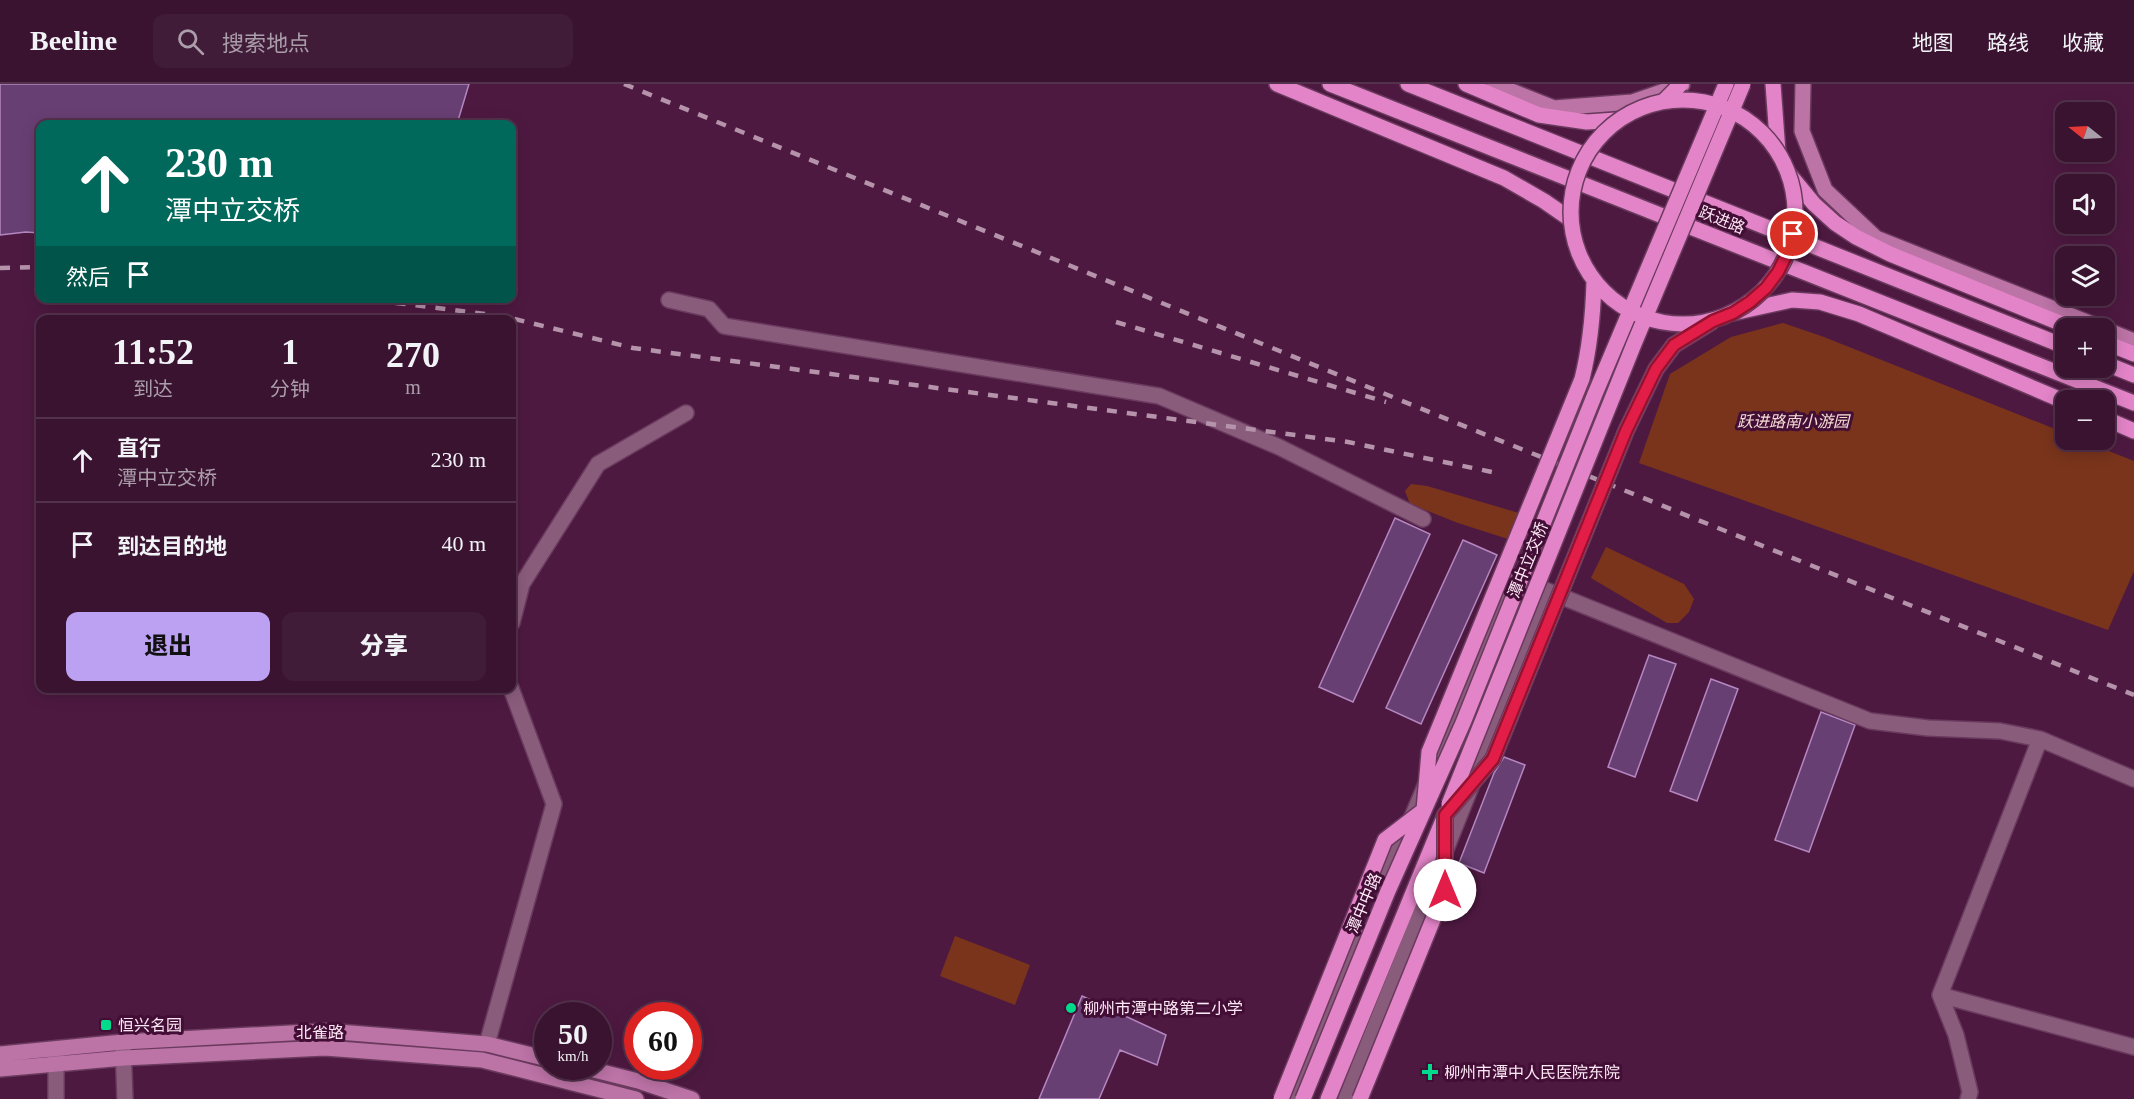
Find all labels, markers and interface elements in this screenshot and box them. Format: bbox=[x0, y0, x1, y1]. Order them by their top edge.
search box bbox=[153, 14, 573, 68]
text: Beeline bbox=[30, 25, 117, 56]
icon: search bbox=[174, 25, 207, 58]
text: 搜索地点 bbox=[222, 31, 310, 56]
text: 地图 bbox=[1912, 31, 1954, 55]
text: 路线 bbox=[1987, 31, 2029, 55]
text: 收藏 bbox=[2062, 31, 2104, 55]
north arrow bbox=[2055, 102, 2115, 162]
map controls bbox=[2055, 102, 2115, 450]
text: 230 m bbox=[165, 140, 274, 186]
icon: ahead bbox=[66, 144, 144, 222]
button: sound bbox=[2055, 174, 2115, 234]
text: 潭中立交桥 bbox=[165, 196, 300, 226]
street label: 跃进路 bbox=[1697, 203, 1747, 237]
pin bbox=[1767, 208, 1818, 259]
icon: arrive bbox=[1776, 217, 1809, 250]
button: layers bbox=[2055, 246, 2115, 306]
icon: arrive bbox=[122, 258, 155, 291]
text: 然后 bbox=[66, 265, 110, 290]
button: + bbox=[2055, 318, 2115, 378]
text: 11:52 bbox=[112, 332, 194, 372]
text: 1 bbox=[281, 332, 299, 372]
text: 270 bbox=[386, 335, 440, 375]
text: m bbox=[405, 376, 421, 398]
text: 到达 bbox=[133, 378, 173, 400]
text: 分钟 bbox=[270, 378, 310, 400]
button: − bbox=[2055, 390, 2115, 450]
park label: 跃进路南小游园 bbox=[1737, 413, 1851, 430]
text: 直行 bbox=[117, 436, 161, 461]
icon: ahead bbox=[66, 444, 99, 477]
text: 230 m bbox=[430, 447, 486, 472]
text: 潭中立交桥 bbox=[117, 467, 217, 489]
street label: 潭中立交桥 bbox=[1505, 520, 1551, 600]
icon: arrive bbox=[66, 528, 99, 561]
text: 40 m bbox=[441, 531, 486, 556]
text: 到达目的地 bbox=[117, 534, 227, 559]
button: 退出 bbox=[66, 612, 270, 681]
button: 分享 bbox=[282, 612, 486, 681]
position arrow bbox=[1413, 858, 1477, 922]
street label: 潭中中路 bbox=[1344, 870, 1384, 936]
place label: 柳州市潭中路第二小学 bbox=[1083, 1000, 1243, 1017]
marker: 柳州市潭中路第二小学 bbox=[1064, 1001, 1078, 1015]
speed limit sign: 60 bbox=[624, 1002, 702, 1080]
place label: 恒兴名园 bbox=[118, 1017, 182, 1034]
text: 50 bbox=[558, 1017, 588, 1050]
marker: 恒兴名园 bbox=[99, 1018, 113, 1032]
street label: 北雀路 bbox=[296, 1024, 344, 1041]
text: km/h bbox=[558, 1048, 588, 1064]
marker: 柳州市潭中人民医院东院 bbox=[1421, 1063, 1439, 1081]
place label: 柳州市潭中人民医院东院 bbox=[1444, 1064, 1620, 1081]

